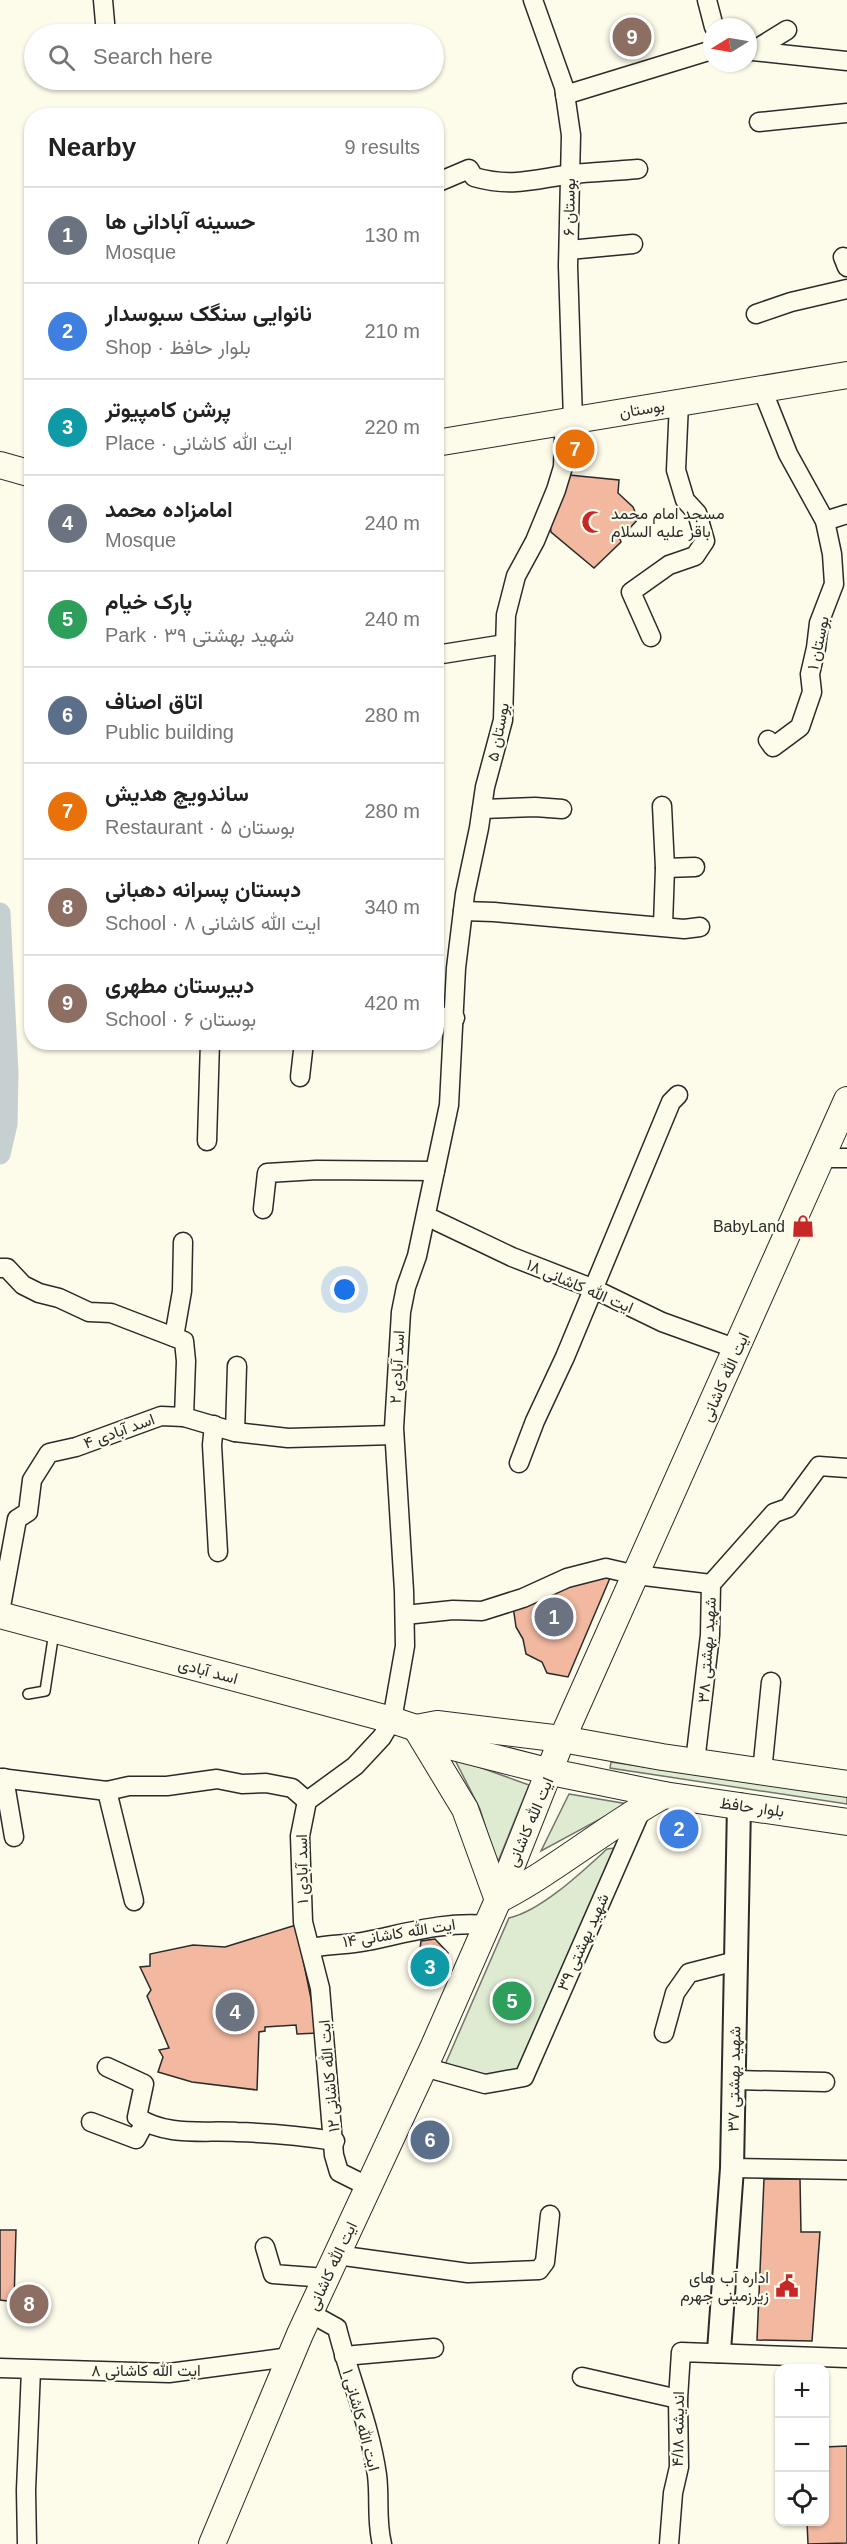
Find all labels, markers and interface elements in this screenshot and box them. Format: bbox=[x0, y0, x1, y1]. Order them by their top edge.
pin: 9 bbox=[612, 15, 652, 60]
north arrow bbox=[703, 18, 757, 72]
search box bbox=[24, 24, 444, 90]
icon: search bbox=[45, 41, 78, 74]
text: Search here bbox=[93, 44, 213, 69]
text: Nearby bbox=[48, 132, 136, 162]
text: 9 results bbox=[344, 136, 420, 158]
street label: بوستان ۶ bbox=[560, 178, 580, 236]
text: حسینه آبادانی ها bbox=[105, 209, 256, 234]
text: 1 bbox=[62, 224, 73, 246]
text: 130 m bbox=[364, 224, 420, 246]
text: Mosque bbox=[105, 241, 176, 263]
text: نانوایی سنگک سبوسدار bbox=[105, 301, 312, 326]
text: 2 bbox=[62, 320, 73, 342]
text: 210 m bbox=[364, 320, 420, 342]
text: Shop · بلوار حافظ bbox=[105, 336, 251, 358]
text: پرشن کامپیوتر bbox=[105, 397, 231, 422]
street label: بوستان bbox=[618, 397, 666, 423]
text: 3 bbox=[62, 416, 73, 438]
text: 220 m bbox=[364, 416, 420, 438]
pin: 7 bbox=[556, 426, 594, 472]
text: Place · ایت الله کاشانی bbox=[105, 432, 292, 454]
text: امامزاده محمد bbox=[105, 497, 233, 522]
place label: مسجد امام محمد باقر علیه السلام bbox=[611, 505, 724, 542]
mosque icon: مسجد امام محمد باقر علیه السلام bbox=[580, 509, 606, 535]
text: 4 bbox=[62, 512, 73, 534]
text: 240 m bbox=[364, 512, 420, 534]
text: Mosque bbox=[105, 529, 176, 551]
text: پارک خیام bbox=[105, 589, 192, 614]
text: 5 bbox=[62, 608, 73, 630]
text: 240 m bbox=[364, 608, 420, 630]
street label: بوستان ۱ bbox=[804, 614, 834, 672]
text: Park · شهید بهشتی ۳۹ bbox=[105, 624, 294, 646]
text: اتاق اصناف bbox=[105, 689, 203, 714]
street label: بوستان ۵ bbox=[484, 701, 514, 763]
text: 6 bbox=[62, 704, 73, 726]
text: 280 m bbox=[364, 704, 420, 726]
text: Public building bbox=[105, 721, 234, 743]
text: ساندویچ هدیش bbox=[105, 781, 249, 806]
text: 7 bbox=[62, 800, 73, 822]
text: 280 m bbox=[364, 800, 420, 822]
text: Restaurant · بوستان ۵ bbox=[105, 816, 295, 838]
text: دبستان پسرانه دهبانی bbox=[105, 877, 301, 902]
text: 8 bbox=[62, 896, 73, 918]
text: 340 m bbox=[364, 896, 420, 918]
text: School · ایت الله کاشانی ۸ bbox=[105, 912, 321, 934]
text: دبیرستان مطهری bbox=[105, 973, 254, 998]
text: 9 bbox=[62, 992, 73, 1014]
text: 420 m bbox=[364, 992, 420, 1014]
text: School · بوستان ۶ bbox=[105, 1008, 256, 1030]
shop icon: BabyLand bbox=[790, 1213, 816, 1239]
place label: BabyLand bbox=[713, 1218, 785, 1235]
street label: ایت الله کاشانی ۱۸ bbox=[523, 1255, 636, 1318]
your location bbox=[330, 1275, 359, 1304]
street label: ایت الله کاشانی bbox=[697, 1329, 754, 1425]
street label: اسد آبادی ۲ bbox=[387, 1330, 409, 1404]
street label: اسد آبادی ۴ bbox=[81, 1410, 158, 1454]
pin: 1 bbox=[534, 1594, 574, 1640]
street label: شهید بهشتی ۳۸ bbox=[695, 1596, 721, 1704]
street label: اسد آبادی bbox=[176, 1655, 240, 1689]
street label: ایت الله کاشانی bbox=[503, 1774, 558, 1870]
street label: بلوار حافظ bbox=[718, 1794, 785, 1822]
pin: 2 bbox=[660, 1806, 698, 1852]
street label: اسد آبادی ۱ bbox=[293, 1834, 313, 1904]
street label: شهید بهشتی ۳۹ bbox=[554, 1891, 614, 1994]
street label: ایت الله کاشانی ۱۴ bbox=[341, 1915, 457, 1952]
pin: 3 bbox=[410, 1944, 450, 1990]
pin: 5 bbox=[492, 1978, 532, 2024]
pin: 4 bbox=[216, 1990, 254, 2034]
street label: ایت الله کاشانی ۱۲ bbox=[315, 2019, 344, 2133]
street label: شهید بهشتی ۳۷ bbox=[725, 2026, 745, 2132]
pin: 6 bbox=[410, 2118, 450, 2162]
street label: ایت الله کاشانی bbox=[303, 2219, 362, 2314]
place label: اداره آب های زیرزمینی جهرم bbox=[680, 2269, 769, 2306]
public building icon: اداره آب های زیرزمینی جهرم bbox=[774, 2273, 800, 2299]
pin: 8 bbox=[9, 2282, 48, 2326]
street label: ایت الله کاشانی ۸ bbox=[91, 2361, 201, 2381]
map controls bbox=[775, 2364, 829, 2526]
button: + bbox=[775, 2364, 829, 2418]
street label: ایت الله کاشانی ۱ bbox=[337, 2367, 384, 2473]
street label: اندیشه ۴/۱۸ bbox=[669, 2391, 688, 2467]
button: − bbox=[775, 2418, 829, 2472]
button: locate bbox=[775, 2472, 829, 2526]

